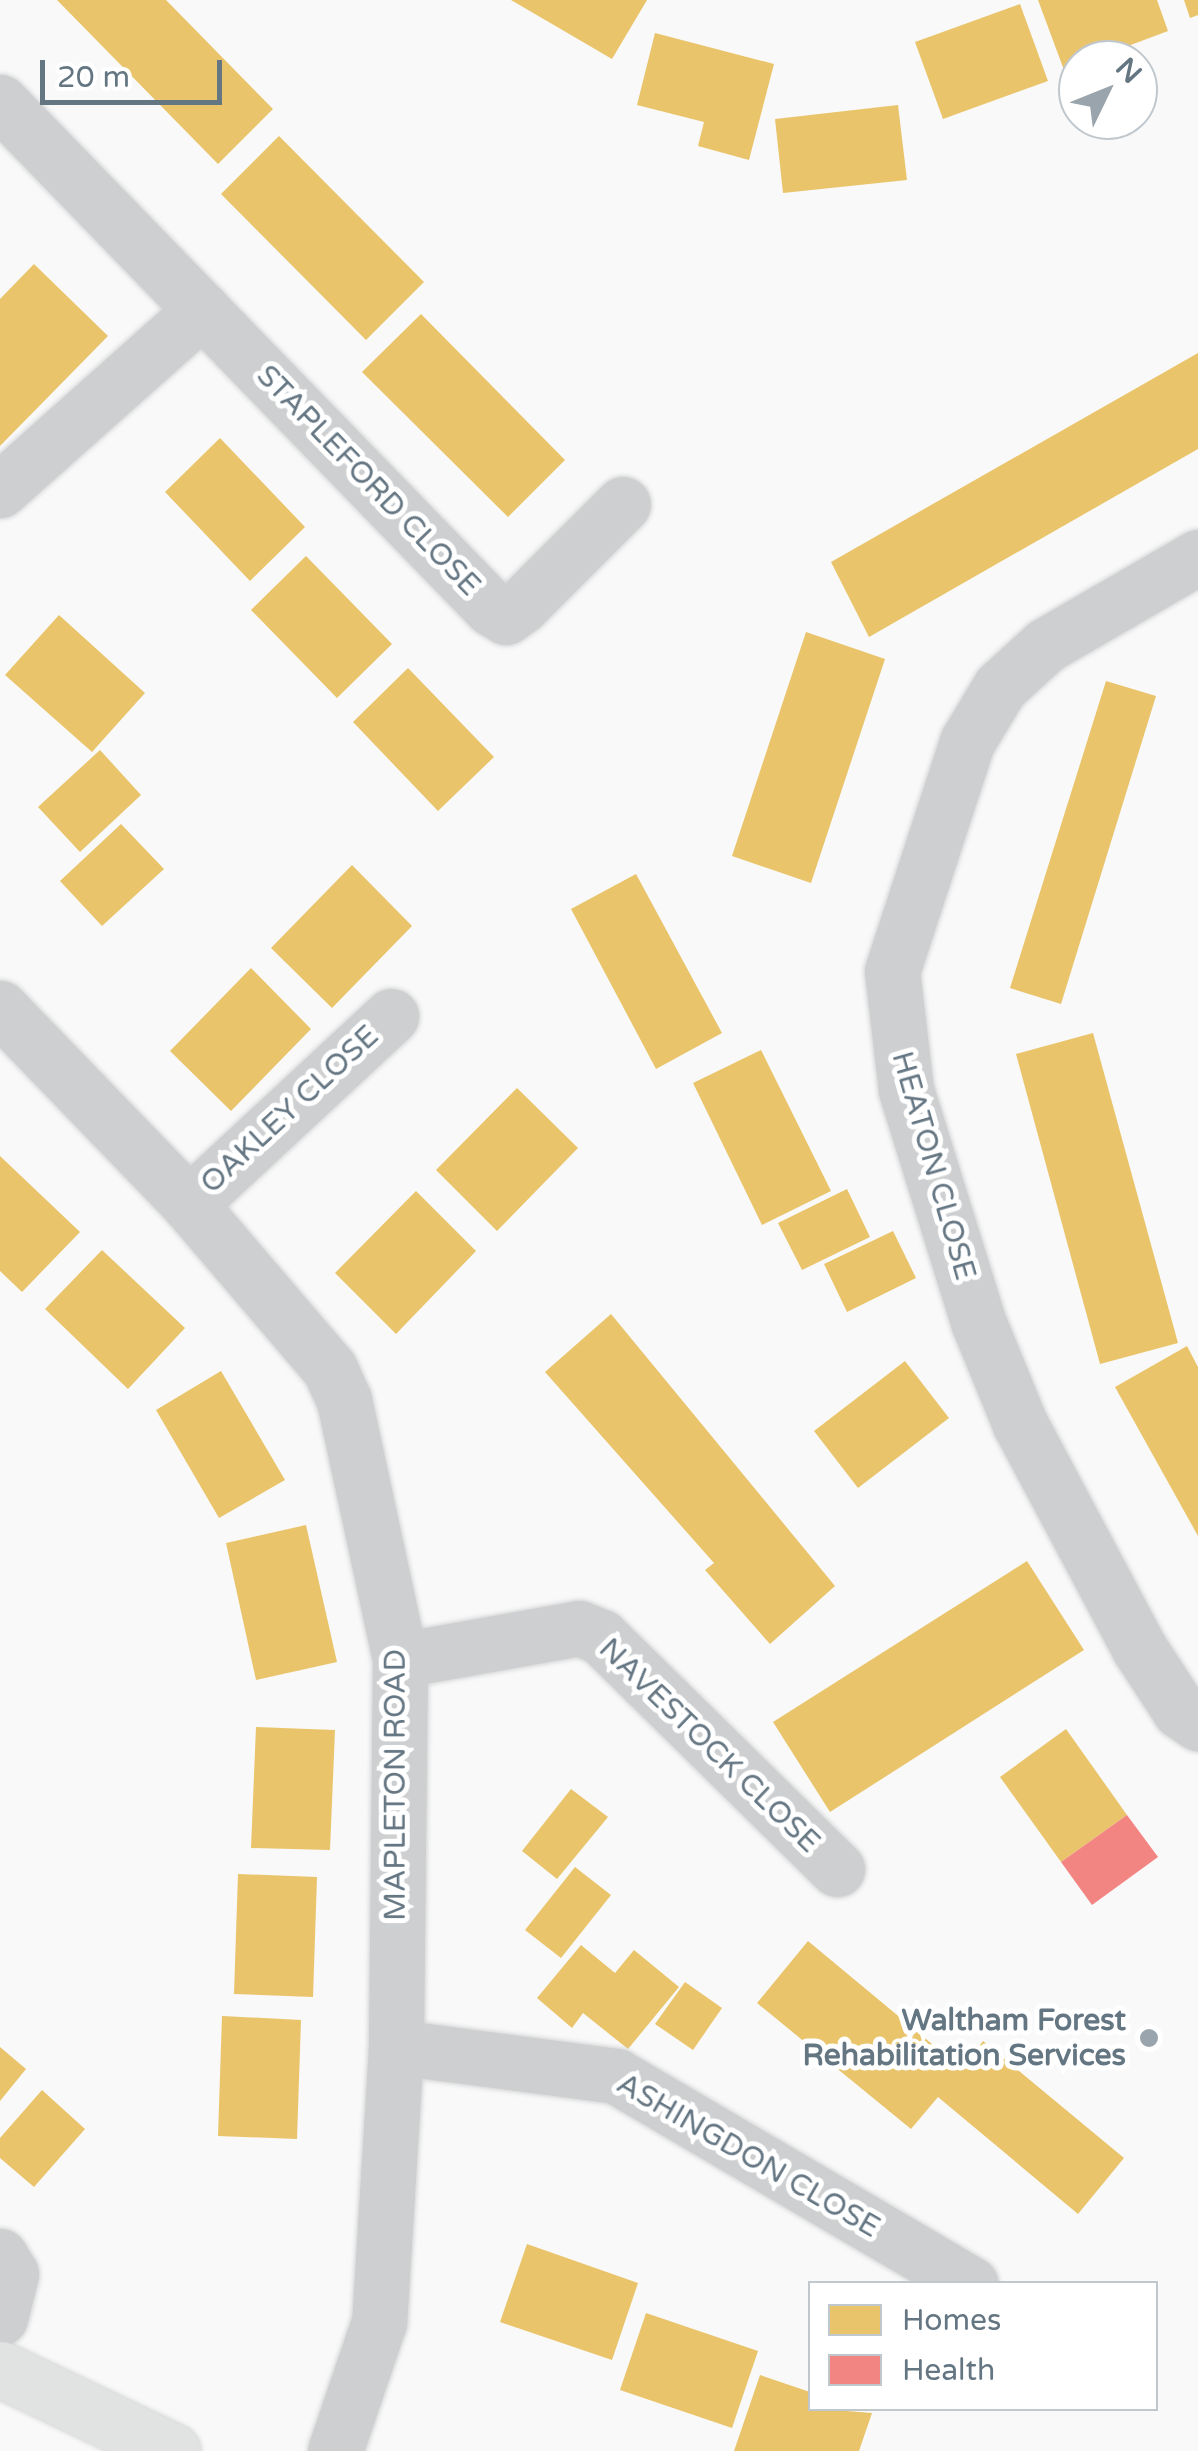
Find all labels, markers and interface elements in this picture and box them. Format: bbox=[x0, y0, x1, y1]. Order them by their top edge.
scale bar bbox=[45, 40, 228, 102]
north arrow bbox=[1058, 40, 1158, 140]
text: N bbox=[1108, 51, 1149, 91]
text: 20 m bbox=[57, 59, 130, 96]
street label: STAPLEFORD CLOSE bbox=[249, 358, 487, 604]
street label: OAKLEY CLOSE bbox=[194, 1018, 386, 1202]
street label: HEATON CLOSE bbox=[883, 1048, 983, 1284]
street label: NAVESTOCK CLOSE bbox=[591, 1631, 827, 1861]
street label: MAPLETON ROAD bbox=[378, 1649, 414, 1921]
place label: Waltham Forest Rehabilitation Services bbox=[802, 2003, 1126, 2074]
marker: Waltham Forest Rehabilitation Services bbox=[1136, 2025, 1162, 2051]
street label: ASHINGDON CLOSE bbox=[610, 2066, 886, 2246]
legend bbox=[808, 2281, 1158, 2411]
text: Homes bbox=[902, 2302, 1001, 2339]
text: Health bbox=[902, 2352, 995, 2389]

